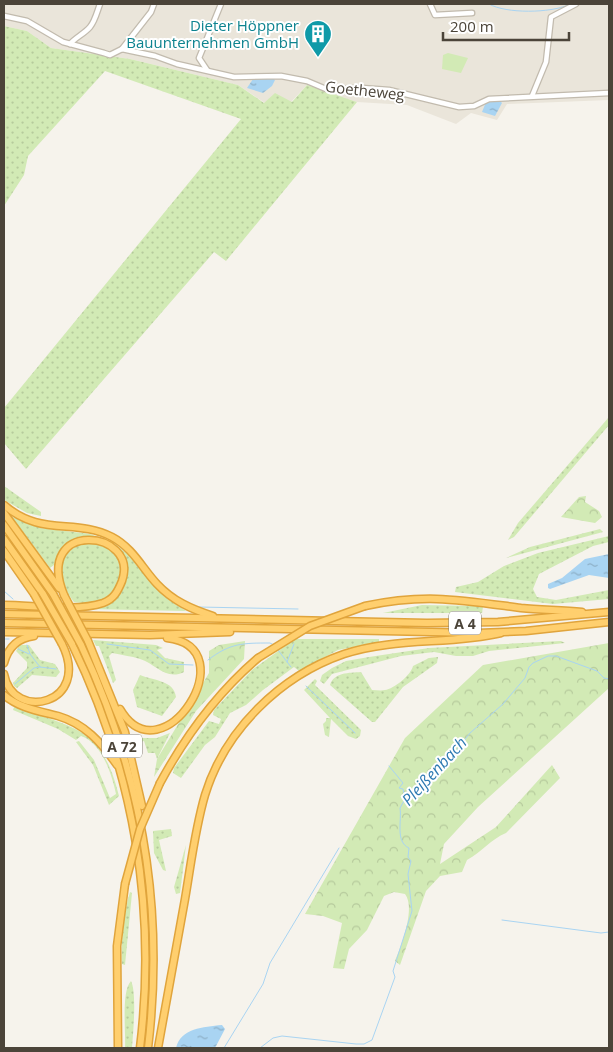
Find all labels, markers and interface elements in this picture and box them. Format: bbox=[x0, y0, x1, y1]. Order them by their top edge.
scale bar bbox=[443, 10, 569, 42]
place label: Dieter Höppner Bauunternehmen GmbH bbox=[126, 15, 299, 52]
text: 200 m bbox=[450, 16, 494, 36]
building icon: Dieter Höppner Bauunternehmen GmbH bbox=[303, 19, 333, 58]
street label: Goetheweg bbox=[324, 76, 406, 104]
road number: A 4 bbox=[449, 612, 481, 634]
water label: Pleißenbach bbox=[397, 732, 471, 810]
road number: A 72 bbox=[102, 734, 142, 758]

